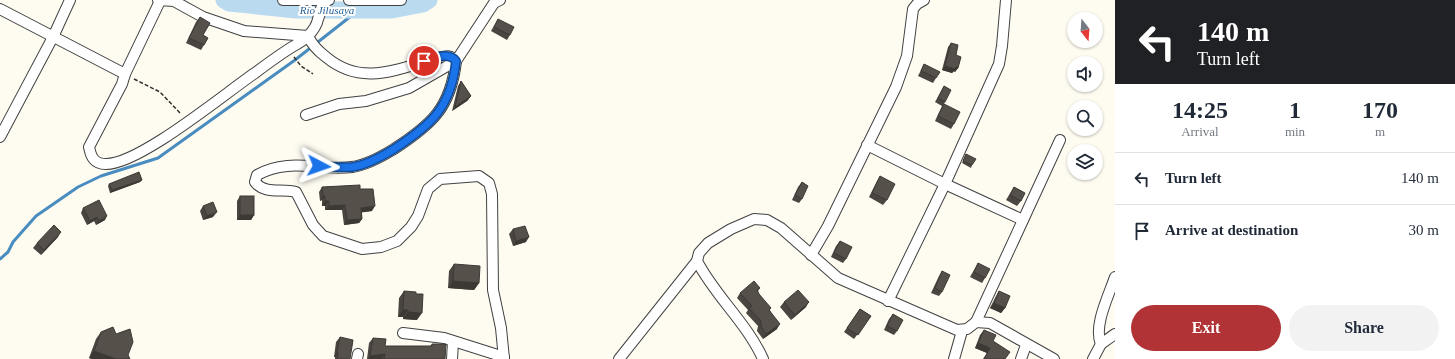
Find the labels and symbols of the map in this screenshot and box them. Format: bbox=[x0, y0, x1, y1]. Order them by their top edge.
water label: Río Jilusaya bbox=[299, 4, 355, 16]
north arrow bbox=[1067, 12, 1103, 48]
pin bbox=[407, 44, 441, 78]
position arrow bbox=[298, 145, 340, 187]

